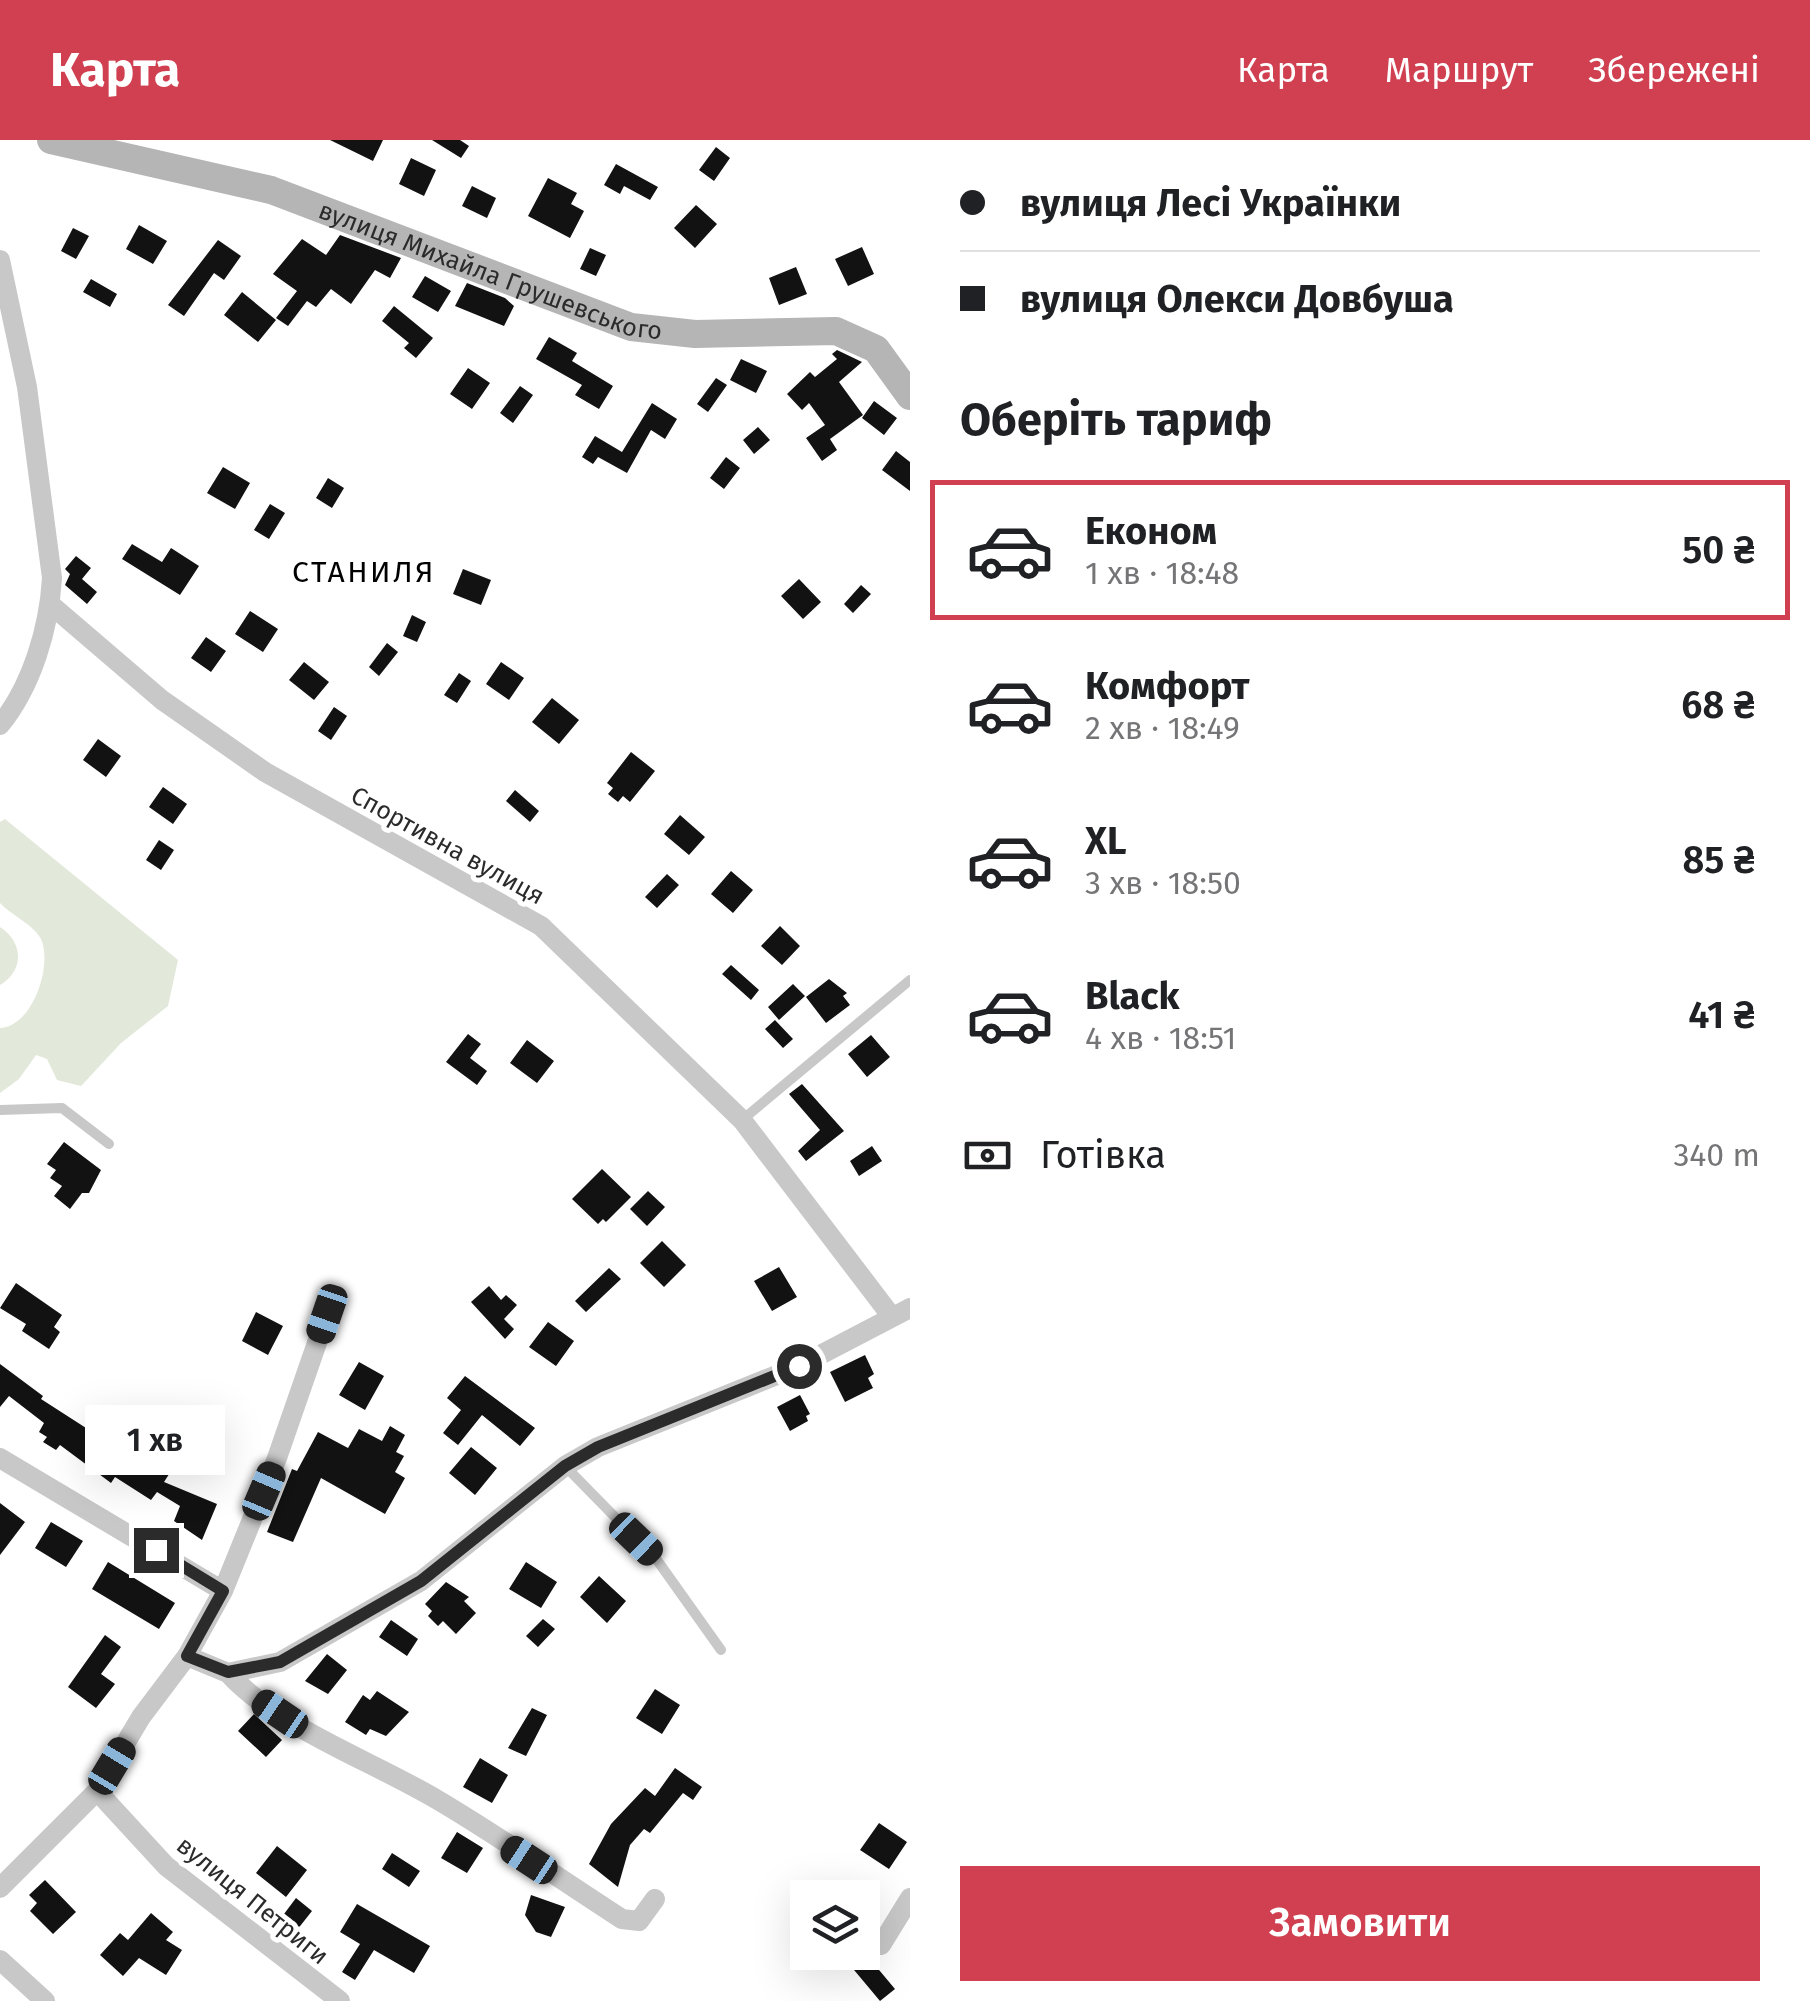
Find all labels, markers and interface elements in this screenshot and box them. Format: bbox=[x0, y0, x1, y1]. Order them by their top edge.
text: Карта bbox=[50, 41, 180, 99]
text: Карта bbox=[1237, 49, 1330, 91]
text: Маршрут bbox=[1385, 49, 1533, 91]
text: Збережені bbox=[1588, 49, 1760, 91]
text: вулиця Лесі Українки bbox=[1020, 180, 1401, 226]
street label: вулиця Михайла Грушевського bbox=[314, 196, 664, 346]
text: вулиця Олекси Довбуша bbox=[1020, 276, 1454, 322]
text: Оберіть тариф bbox=[960, 393, 1272, 447]
icon: car bbox=[965, 505, 1055, 595]
text: Економ bbox=[1085, 508, 1217, 554]
text: 50 ₴ bbox=[1682, 527, 1755, 573]
district label: СТАНИЛЯ bbox=[292, 554, 436, 590]
text: 1 хв · 18:48 bbox=[1085, 554, 1239, 592]
icon: car bbox=[965, 660, 1055, 750]
text: Комфорт bbox=[1085, 663, 1249, 709]
text: 68 ₴ bbox=[1681, 682, 1755, 728]
text: 2 хв · 18:49 bbox=[1085, 709, 1240, 747]
street label: Спортивна вулиця bbox=[346, 780, 549, 911]
icon: car bbox=[965, 815, 1055, 905]
text: XL bbox=[1085, 818, 1127, 864]
text: 85 ₴ bbox=[1682, 837, 1755, 883]
text: 3 хв · 18:50 bbox=[1085, 864, 1241, 902]
icon: car bbox=[965, 970, 1055, 1060]
text: Black bbox=[1085, 973, 1180, 1019]
text: 41 ₴ bbox=[1688, 992, 1755, 1038]
text: 4 хв · 18:51 bbox=[1085, 1019, 1236, 1057]
icon: cash bbox=[960, 1128, 1015, 1183]
text: Готівка bbox=[1040, 1132, 1166, 1178]
text: 340 m bbox=[1673, 1136, 1760, 1174]
car bbox=[303, 1281, 351, 1347]
route start bbox=[777, 1344, 822, 1389]
callout: 1 хв bbox=[86, 1405, 226, 1475]
text: 1 хв bbox=[127, 1421, 183, 1459]
car bbox=[238, 1458, 290, 1524]
car bbox=[604, 1507, 668, 1571]
route end bbox=[134, 1528, 179, 1573]
car bbox=[247, 1685, 313, 1743]
car bbox=[84, 1733, 140, 1799]
street label: вулиця Петриги bbox=[170, 1830, 334, 1971]
car bbox=[496, 1831, 562, 1889]
button: Замовити bbox=[960, 1866, 1760, 1981]
map controls bbox=[790, 1880, 880, 1970]
button: layers bbox=[790, 1880, 880, 1970]

